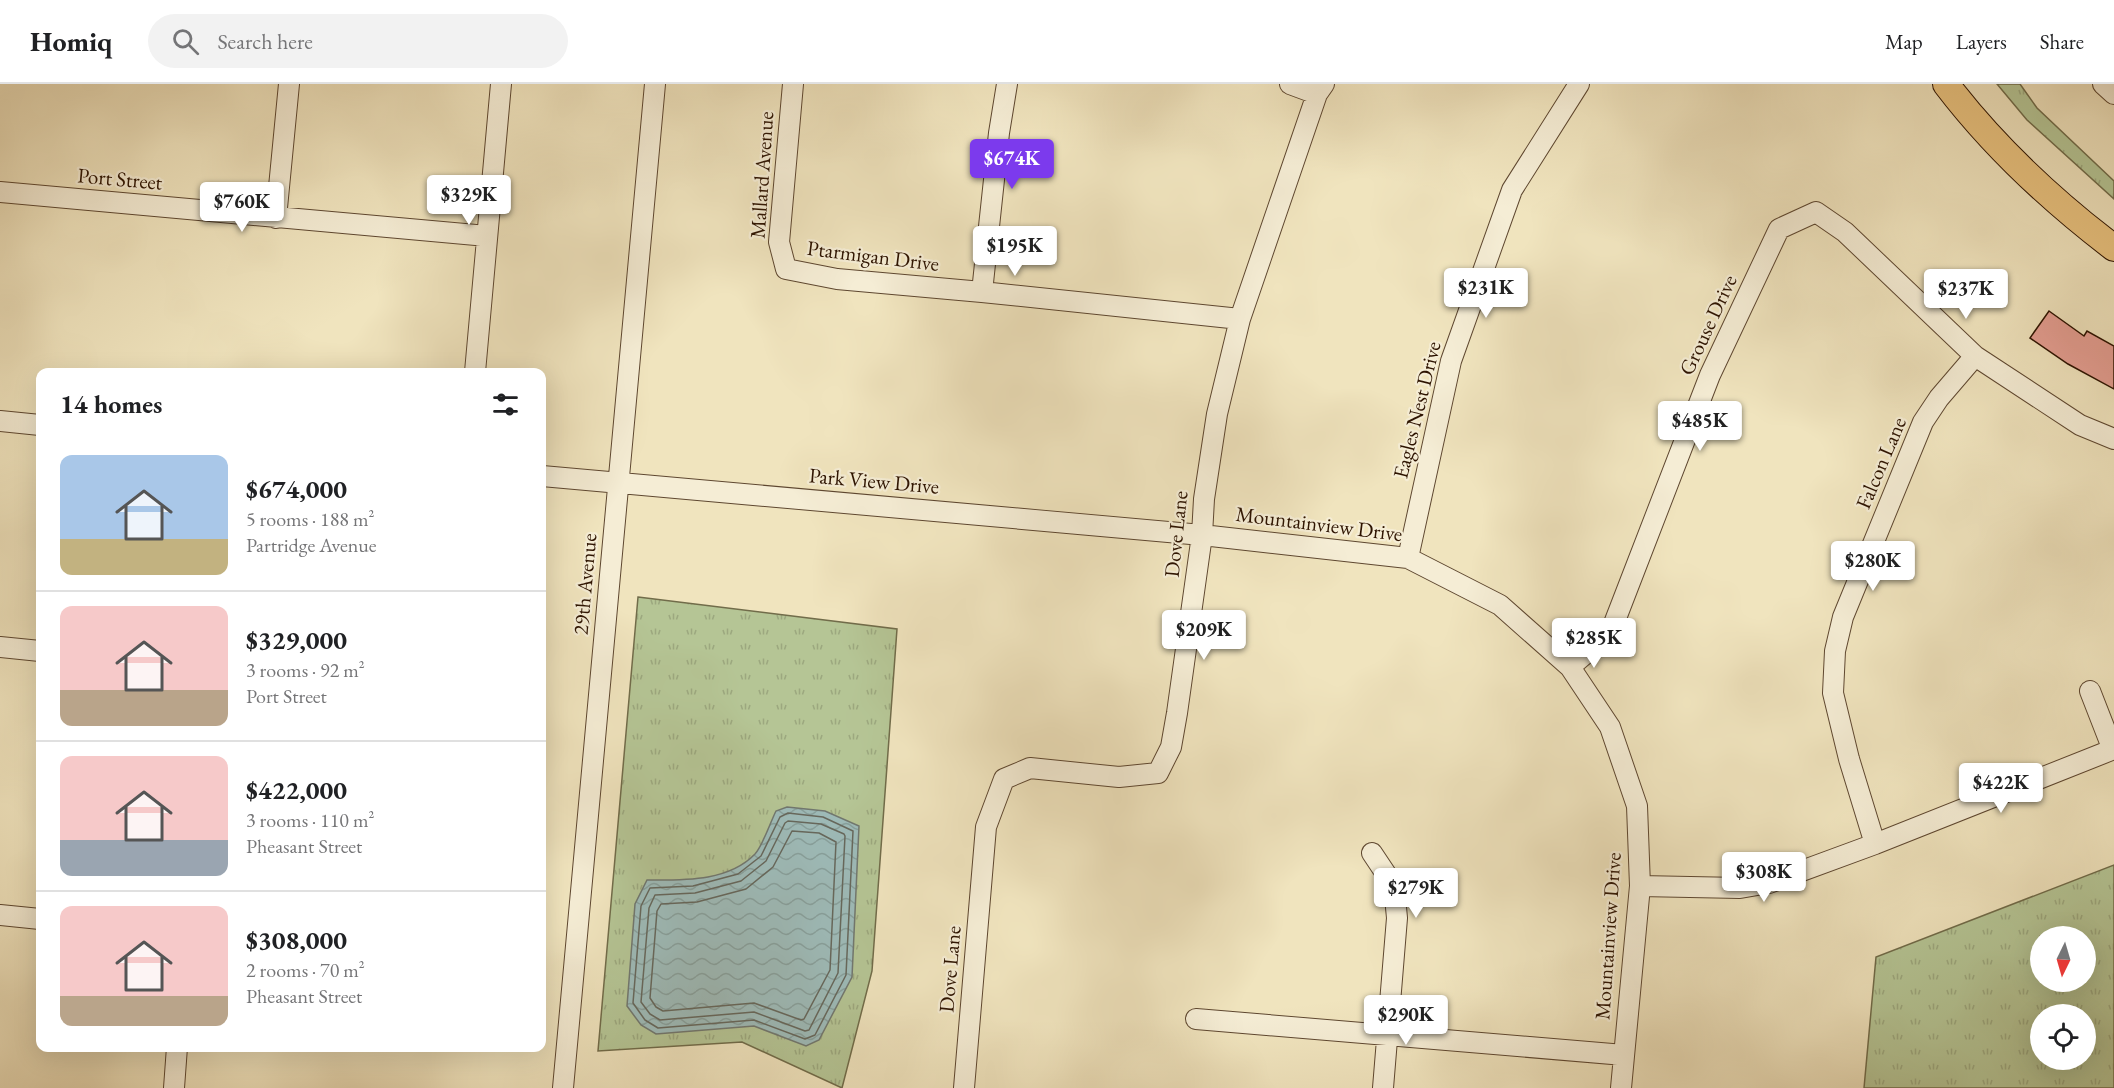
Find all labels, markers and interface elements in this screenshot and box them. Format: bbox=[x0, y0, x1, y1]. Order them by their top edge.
search box bbox=[148, 14, 568, 68]
text: Homiq bbox=[30, 23, 112, 59]
icon: search bbox=[169, 25, 202, 58]
text: Search here bbox=[217, 27, 313, 56]
text: Map bbox=[1885, 28, 1923, 55]
text: Layers bbox=[1956, 28, 2007, 55]
text: Share bbox=[2040, 28, 2084, 55]
street label: Mallard Avenue bbox=[744, 110, 779, 239]
pin: $674K bbox=[970, 139, 1054, 190]
text: $674K bbox=[984, 145, 1040, 171]
street label: Port Street bbox=[77, 161, 164, 196]
pin: $329K bbox=[427, 175, 511, 226]
text: $329K bbox=[441, 181, 497, 207]
pin: $760K bbox=[200, 182, 284, 233]
text: $760K bbox=[214, 188, 270, 214]
pin: $195K bbox=[973, 226, 1057, 277]
text: $195K bbox=[987, 232, 1043, 258]
street label: Ptarmigan Drive bbox=[806, 234, 941, 277]
pin: $231K bbox=[1444, 268, 1528, 319]
pin: $237K bbox=[1924, 269, 2008, 320]
street label: Grouse Drive bbox=[1673, 270, 1743, 379]
text: $231K bbox=[1458, 274, 1514, 300]
text: $237K bbox=[1938, 275, 1994, 301]
street label: Eagles Nest Drive bbox=[1386, 339, 1447, 481]
text: 14 homes bbox=[60, 387, 162, 421]
icon: filters bbox=[489, 388, 522, 421]
pin: $485K bbox=[1658, 401, 1742, 452]
text: $485K bbox=[1672, 407, 1728, 433]
street label: Falcon Lane bbox=[1849, 413, 1912, 513]
street label: Park View Drive bbox=[808, 461, 940, 500]
text: $674,000 bbox=[246, 472, 347, 506]
icon: home bbox=[108, 479, 180, 551]
street label: Dove Lane bbox=[1158, 489, 1193, 579]
street label: Mountainview Drive bbox=[1234, 500, 1404, 547]
text: 5 rooms · 188 m² bbox=[246, 506, 374, 532]
text: Partridge Avenue bbox=[246, 532, 377, 558]
street label: 29th Avenue bbox=[567, 532, 602, 636]
pin: $280K bbox=[1831, 541, 1915, 592]
text: $280K bbox=[1845, 547, 1901, 573]
pin: $209K bbox=[1162, 610, 1246, 661]
text: $209K bbox=[1176, 616, 1232, 642]
pin: $285K bbox=[1552, 618, 1636, 669]
text: $329,000 bbox=[246, 623, 347, 657]
text: $285K bbox=[1566, 624, 1622, 650]
icon: home bbox=[108, 630, 180, 702]
text: 3 rooms · 92 m² bbox=[246, 657, 365, 683]
text: Port Street bbox=[246, 683, 327, 709]
pin: $422K bbox=[1959, 763, 2043, 814]
text: $422K bbox=[1973, 769, 2029, 795]
text: $422,000 bbox=[246, 773, 347, 807]
icon: home bbox=[108, 780, 180, 852]
text: 3 rooms · 110 m² bbox=[246, 807, 374, 833]
text: Pheasant Street bbox=[246, 833, 362, 859]
street label: Mountainview Drive bbox=[1588, 851, 1627, 1021]
pin: $308K bbox=[1722, 852, 1806, 903]
text: $308K bbox=[1736, 858, 1792, 884]
pin: $279K bbox=[1374, 868, 1458, 919]
text: $279K bbox=[1388, 874, 1444, 900]
text: $308,000 bbox=[246, 923, 347, 957]
street label: Dove Lane bbox=[932, 924, 967, 1013]
north arrow bbox=[2030, 926, 2096, 992]
map controls bbox=[2030, 926, 2096, 1070]
icon: home bbox=[108, 930, 180, 1002]
text: 2 rooms · 70 m² bbox=[246, 957, 365, 983]
text: Pheasant Street bbox=[246, 983, 362, 1009]
pin: $290K bbox=[1364, 995, 1448, 1046]
text: $290K bbox=[1378, 1001, 1434, 1027]
button: locate bbox=[2030, 1004, 2096, 1070]

